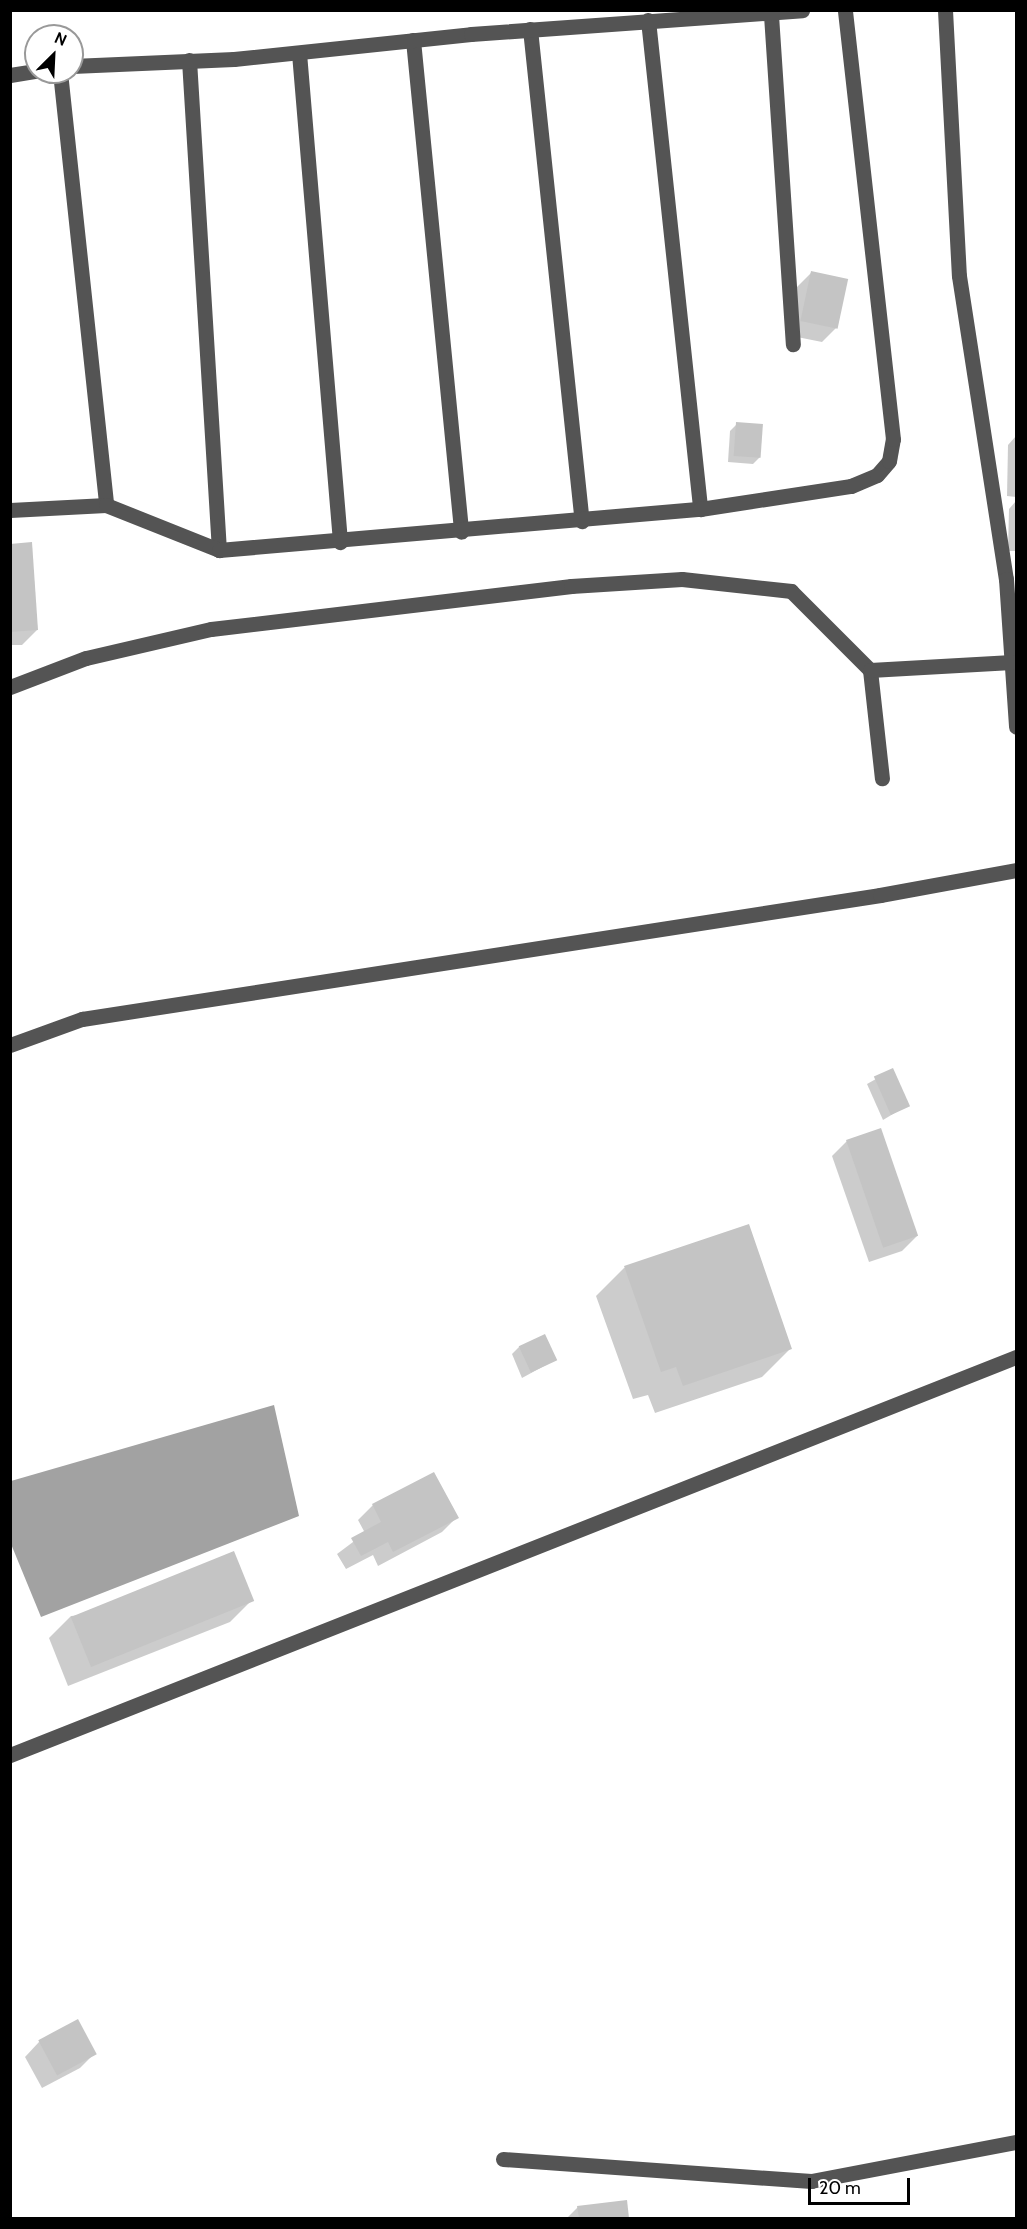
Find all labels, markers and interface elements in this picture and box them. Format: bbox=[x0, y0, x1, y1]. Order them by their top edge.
north arrow bbox=[24, 24, 84, 84]
text: N bbox=[52, 28, 70, 50]
scale bar bbox=[811, 2166, 913, 2204]
text: 20 m bbox=[819, 2177, 861, 2199]

